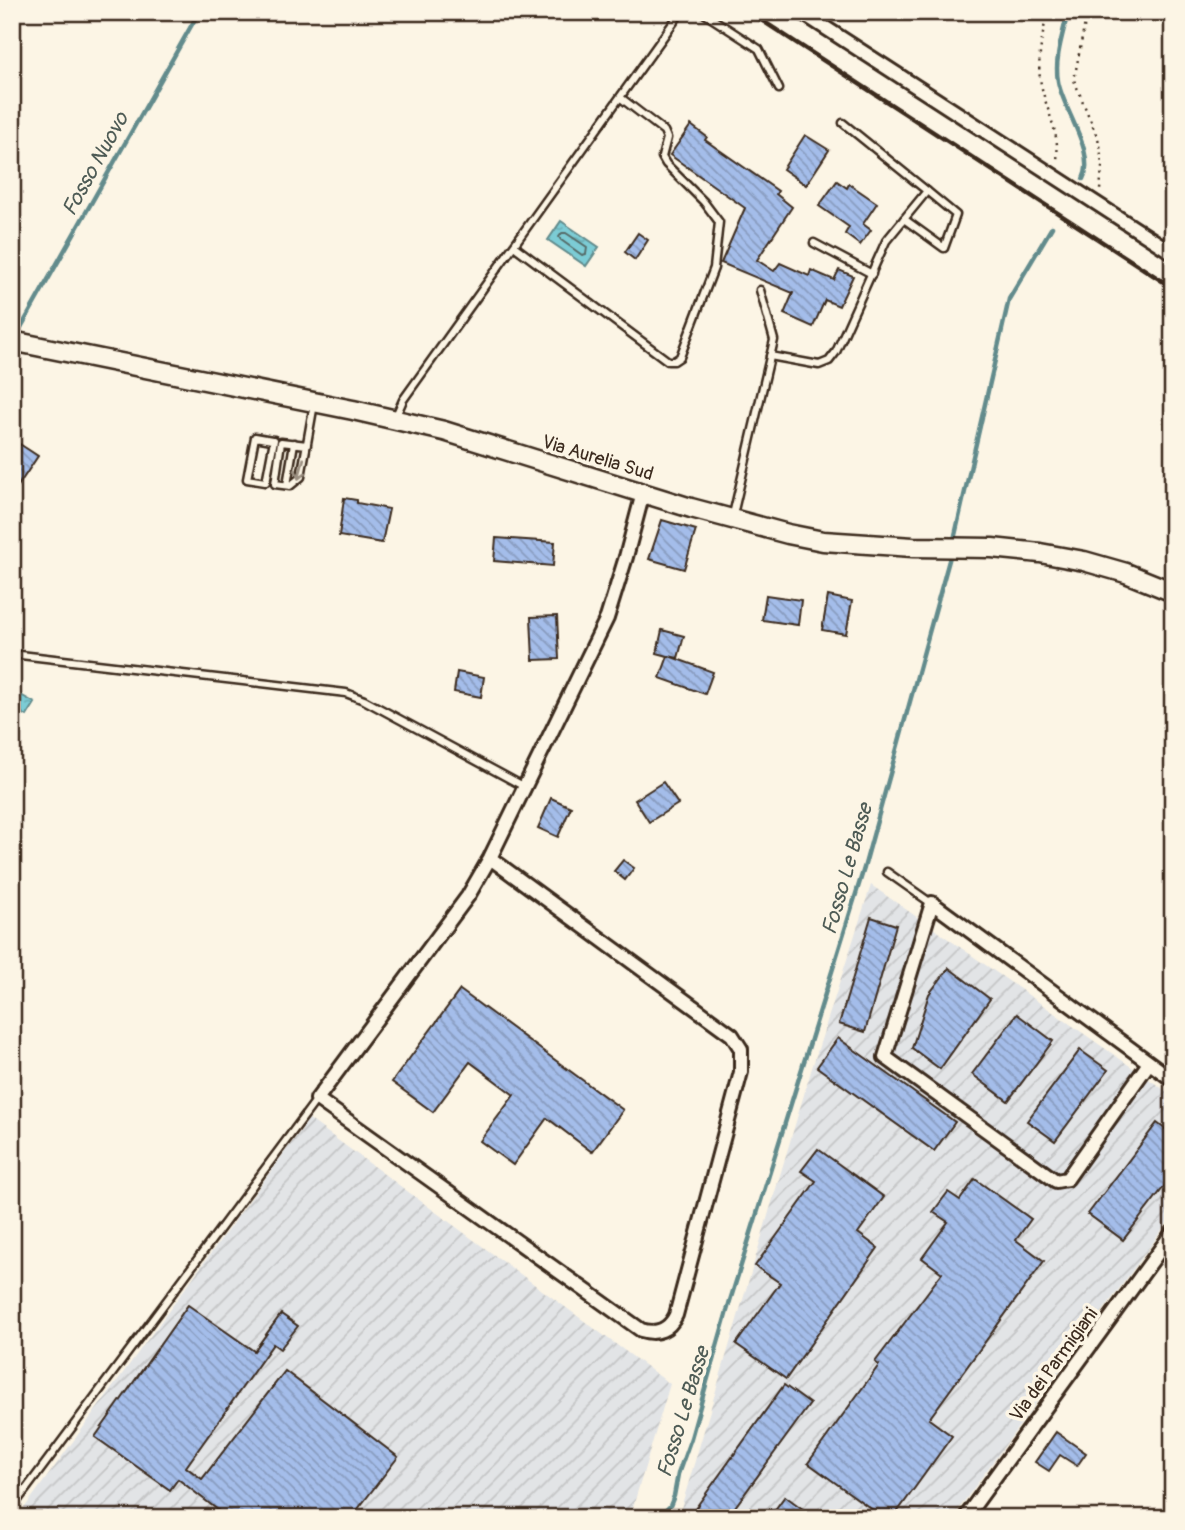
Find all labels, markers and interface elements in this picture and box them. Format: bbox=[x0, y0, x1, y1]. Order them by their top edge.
water label: Fosso Nuovo bbox=[56, 106, 136, 221]
street label: Via Aurelia Sud bbox=[539, 430, 656, 486]
one-way arrow bbox=[294, 458, 307, 480]
water label: Fosso Le Basse bbox=[816, 798, 880, 938]
street label: Via dei Parmigiani bbox=[1004, 1303, 1103, 1426]
water label: Fosso Le Basse bbox=[651, 1341, 717, 1481]

